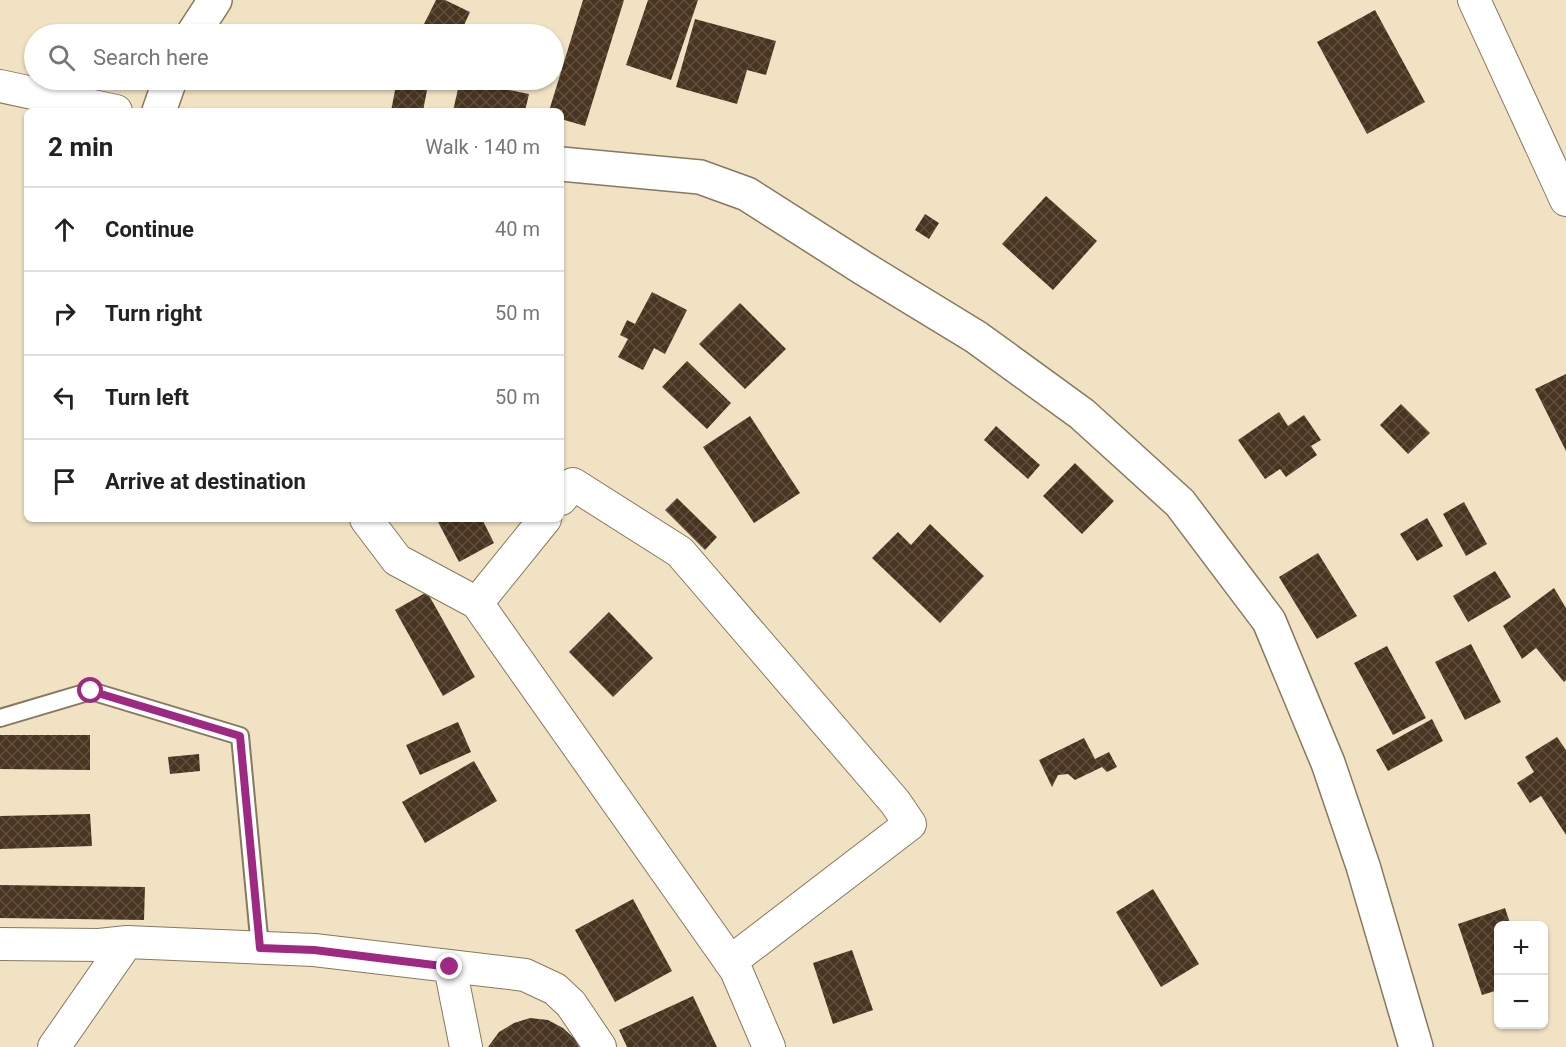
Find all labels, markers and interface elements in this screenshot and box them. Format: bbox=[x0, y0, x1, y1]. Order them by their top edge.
search box bbox=[24, 24, 564, 90]
icon: search bbox=[45, 41, 78, 74]
text: Search here bbox=[93, 45, 209, 70]
text: 2 min bbox=[48, 132, 113, 162]
text: Walk · 140 m bbox=[425, 135, 540, 159]
icon: ahead bbox=[48, 213, 81, 246]
text: Continue bbox=[105, 217, 194, 242]
text: 40 m bbox=[495, 217, 540, 241]
icon: right bbox=[48, 297, 81, 330]
text: Turn right bbox=[105, 301, 202, 326]
text: 50 m bbox=[495, 301, 540, 325]
icon: left bbox=[48, 381, 81, 414]
text: Turn left bbox=[105, 385, 189, 410]
text: 50 m bbox=[495, 385, 540, 409]
icon: arrive bbox=[48, 465, 81, 498]
text: Arrive at destination bbox=[105, 469, 306, 494]
route start bbox=[77, 677, 103, 703]
map controls bbox=[1494, 921, 1548, 1029]
button: + bbox=[1494, 921, 1548, 975]
route end bbox=[436, 953, 462, 979]
button: − bbox=[1494, 975, 1548, 1029]

